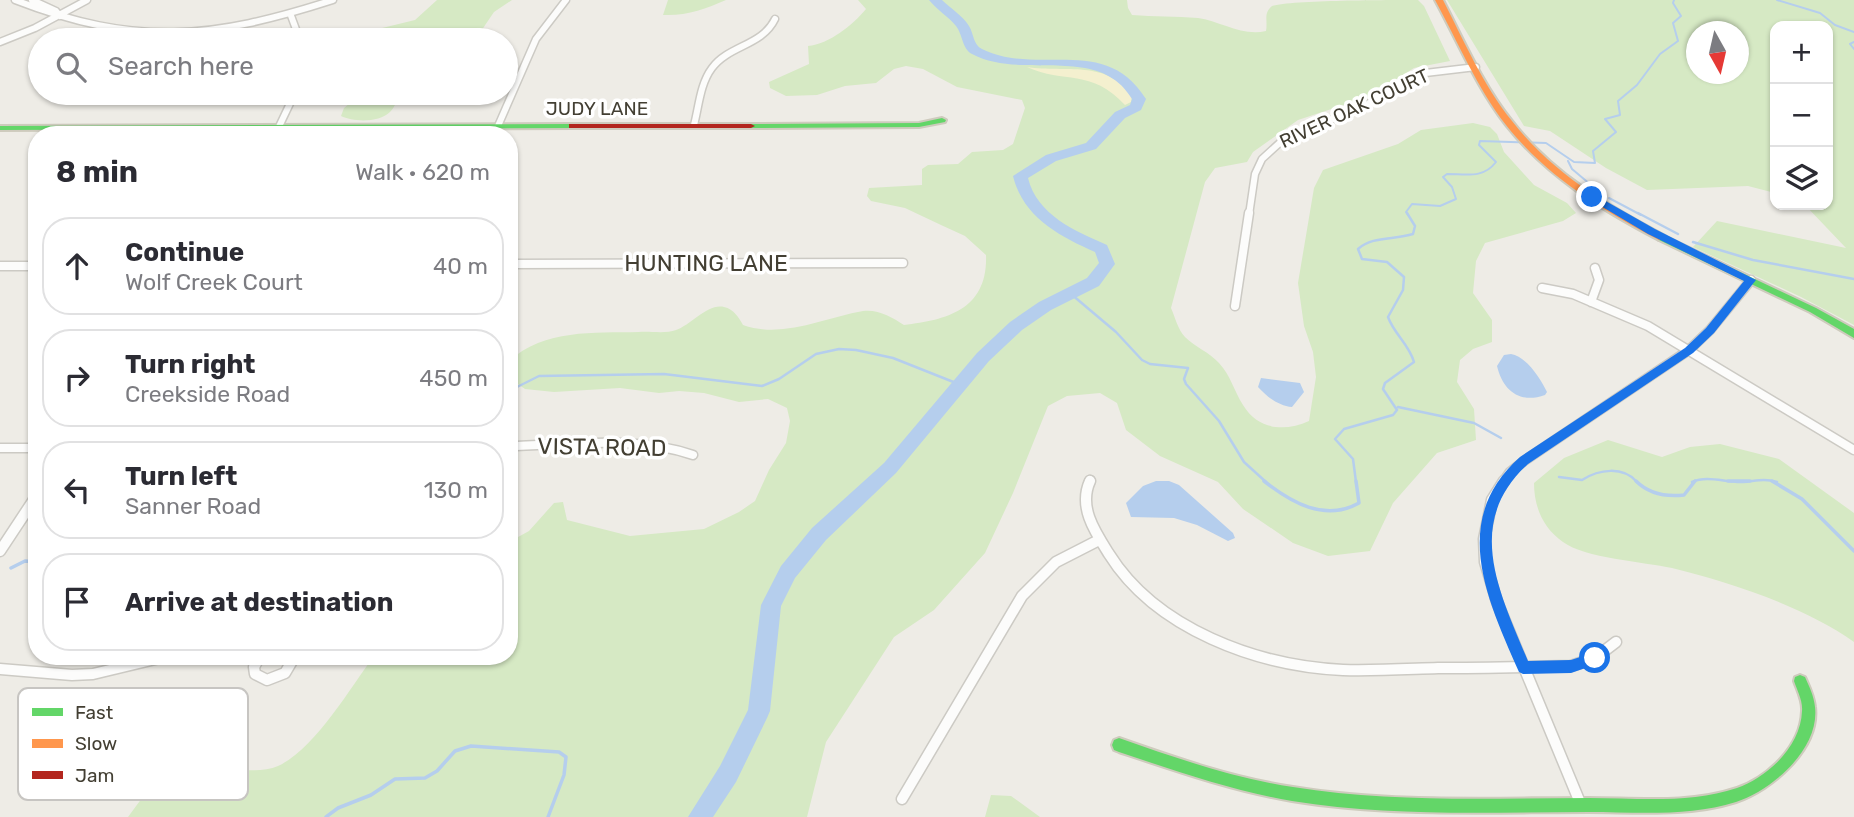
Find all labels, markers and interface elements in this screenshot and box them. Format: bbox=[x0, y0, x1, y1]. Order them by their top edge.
north arrow bbox=[1686, 21, 1749, 84]
map controls bbox=[1770, 21, 1833, 210]
button: + bbox=[1770, 21, 1833, 84]
search box bbox=[28, 28, 518, 105]
icon: search bbox=[52, 48, 90, 86]
text: Search here bbox=[108, 51, 254, 82]
street label: RIVER OAK COURT bbox=[1276, 64, 1433, 153]
button: − bbox=[1770, 84, 1833, 147]
street label: JUDY LANE bbox=[546, 97, 648, 120]
button: layers bbox=[1770, 147, 1833, 210]
text: 8 min bbox=[56, 154, 138, 190]
text: Walk · 620 m bbox=[355, 158, 490, 186]
route end bbox=[1576, 181, 1607, 212]
text: Continue bbox=[125, 237, 244, 268]
icon: ahead bbox=[58, 247, 96, 285]
street label: HUNTING LANE bbox=[624, 249, 788, 277]
text: 40 m bbox=[433, 252, 488, 280]
text: Wolf Creek Court bbox=[125, 268, 303, 296]
text: Turn right bbox=[125, 349, 255, 380]
icon: right bbox=[58, 359, 96, 397]
text: 450 m bbox=[419, 364, 488, 392]
text: Creekside Road bbox=[125, 380, 290, 408]
street label: VISTA ROAD bbox=[537, 432, 667, 462]
text: Turn left bbox=[125, 461, 237, 492]
icon: left bbox=[58, 471, 96, 509]
text: 130 m bbox=[424, 476, 488, 504]
text: Sanner Road bbox=[125, 492, 261, 520]
icon: arrive bbox=[58, 583, 96, 621]
text: Arrive at destination bbox=[125, 587, 393, 618]
route start bbox=[1579, 642, 1610, 673]
legend bbox=[18, 688, 248, 800]
text: Fast bbox=[75, 701, 114, 724]
text: Slow bbox=[75, 732, 117, 755]
text: Jam bbox=[75, 764, 114, 787]

